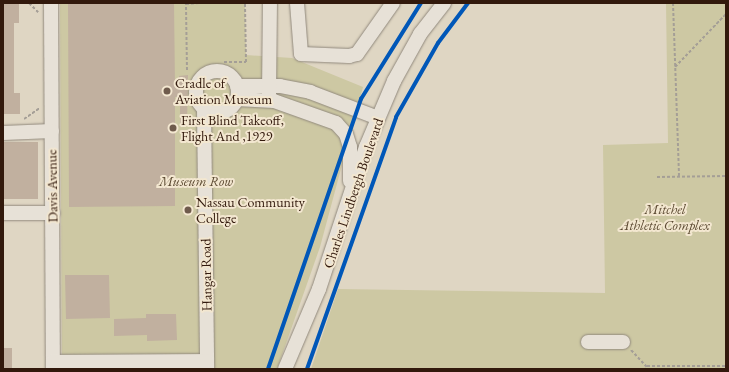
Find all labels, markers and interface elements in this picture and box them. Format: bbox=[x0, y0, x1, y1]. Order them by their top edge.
place label: Cradle of Aviation Museum bbox=[175, 75, 272, 108]
marker: Cradle of Aviation Museum bbox=[162, 86, 172, 96]
place label: First Blind Takeoff, Flight And ,1929 bbox=[181, 112, 284, 144]
street label: Charles Lindbergh Boulevard bbox=[319, 116, 387, 270]
marker: First Blind Takeoff, Flight And ,1929 bbox=[168, 123, 178, 133]
street label: Davis Avenue bbox=[43, 149, 61, 223]
park label: Museum Row bbox=[159, 173, 233, 189]
place label: Nassau Community College bbox=[196, 194, 305, 226]
park label: Mitchel Athletic Complex bbox=[620, 201, 710, 234]
marker: Nassau Community College bbox=[183, 205, 193, 215]
street label: Hangar Road bbox=[197, 238, 215, 312]

